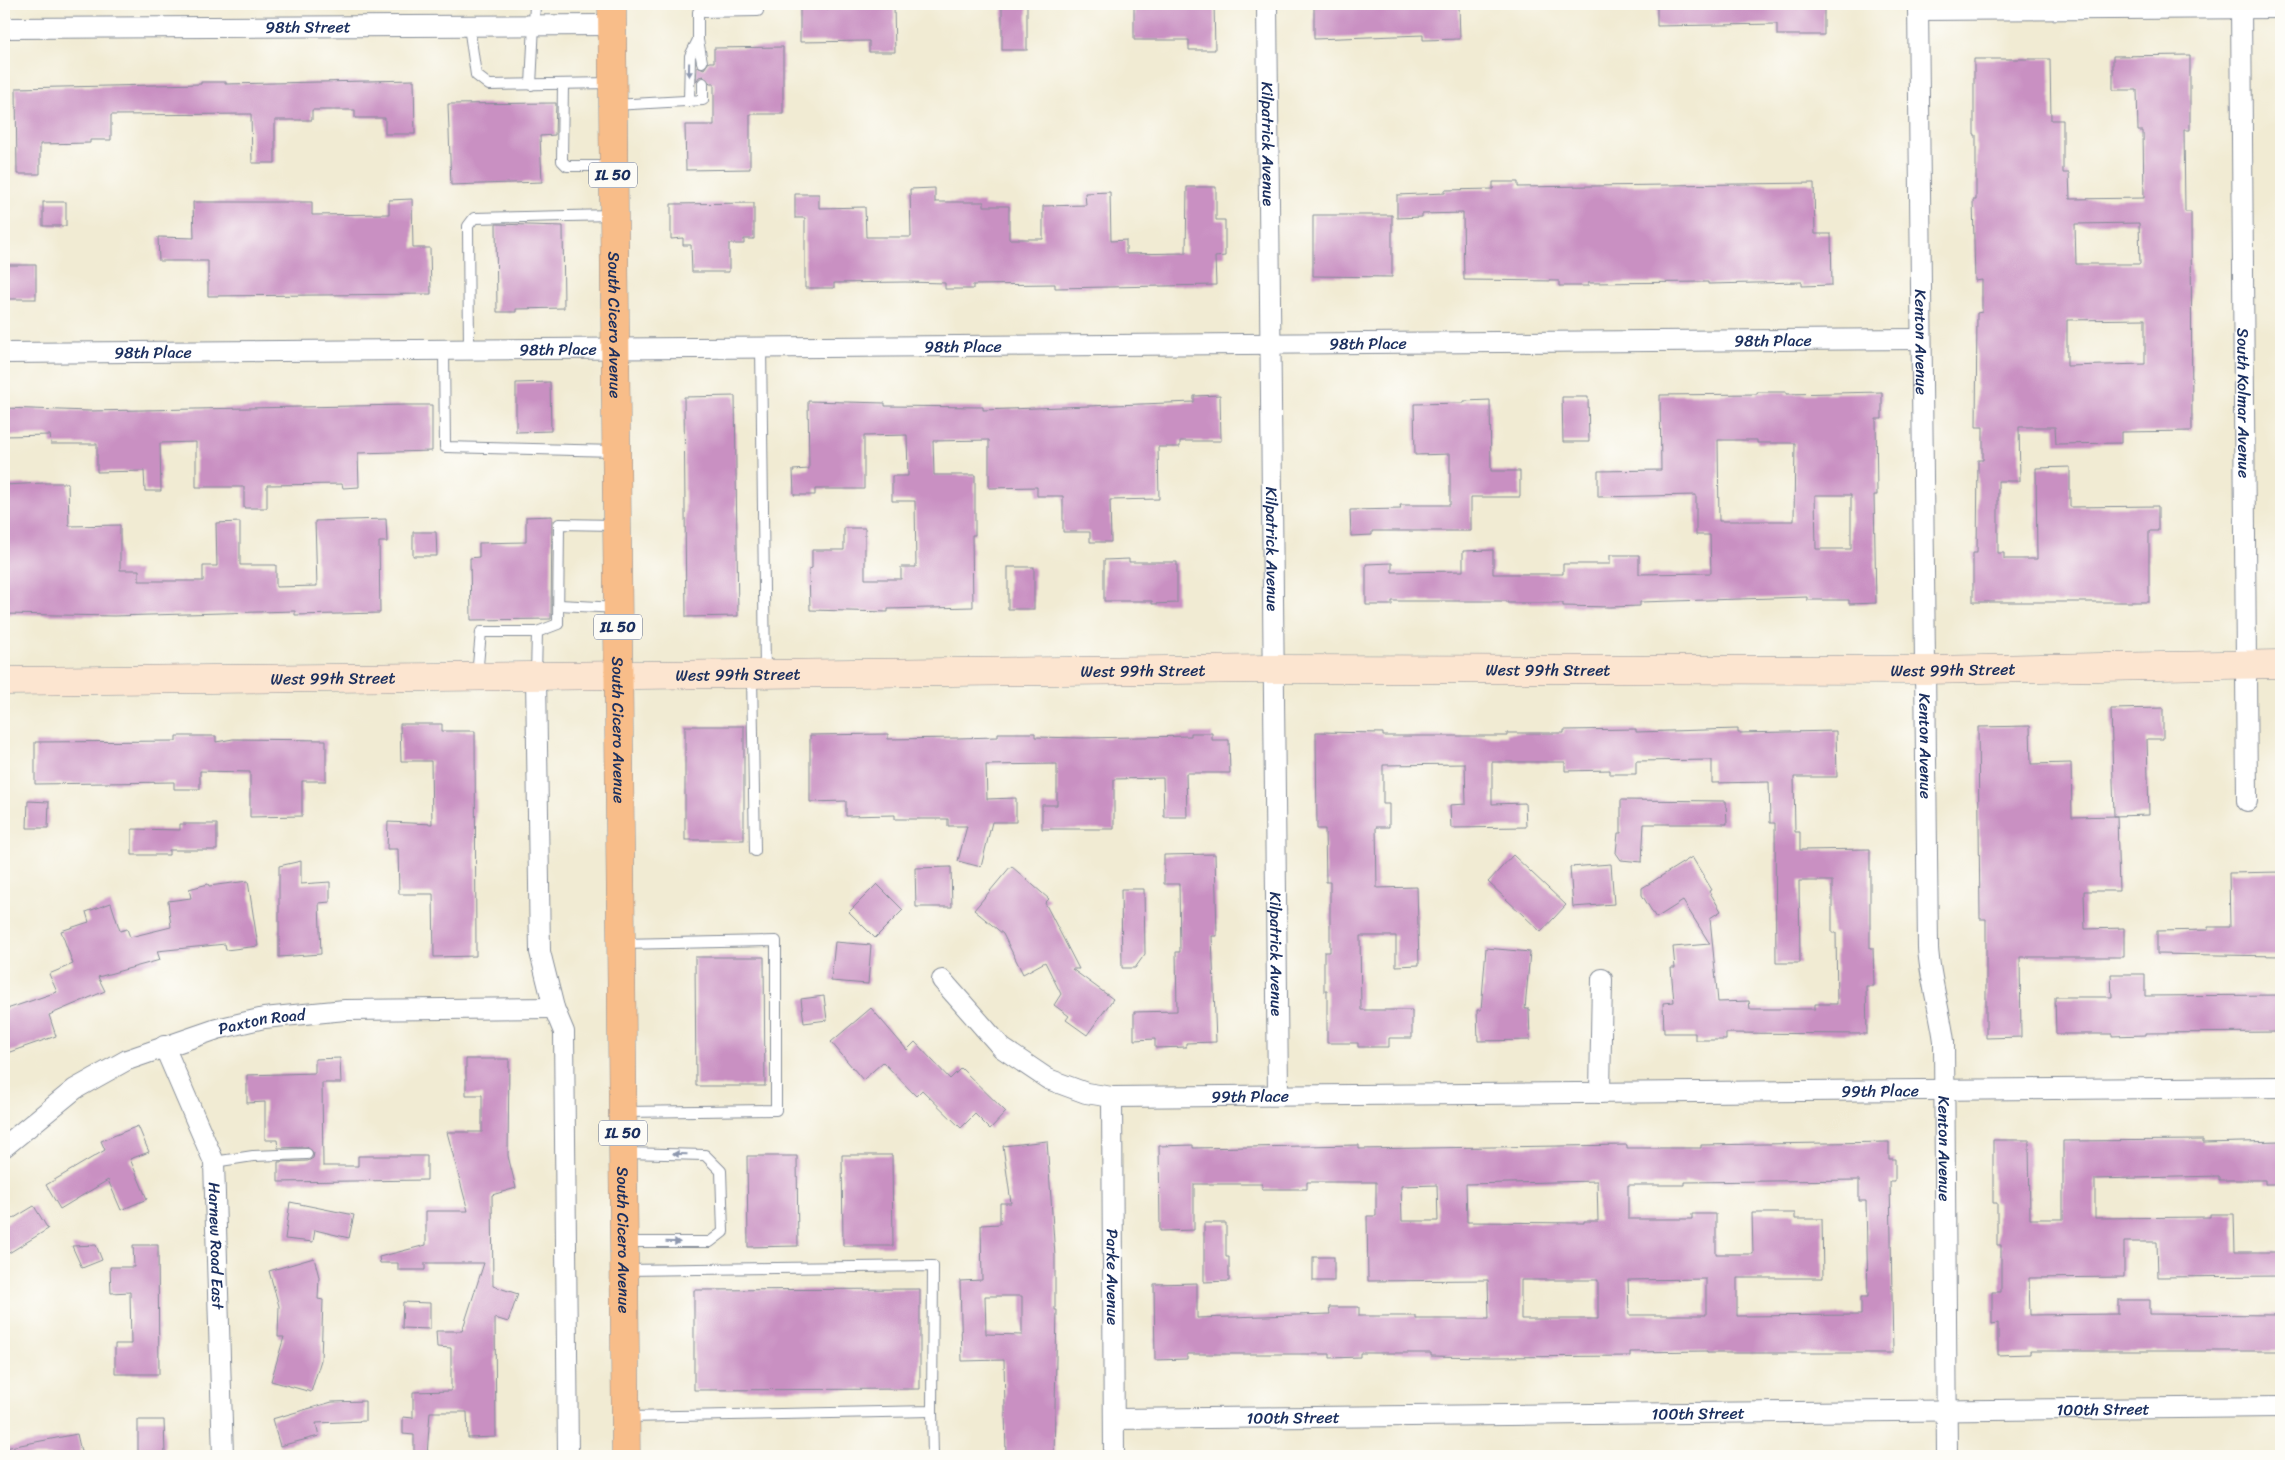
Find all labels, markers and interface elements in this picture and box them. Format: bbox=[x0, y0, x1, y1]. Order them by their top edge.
street label: 98th Street bbox=[265, 12, 351, 42]
one-way arrow bbox=[685, 62, 693, 78]
street label: Kilpatrick Avenue bbox=[1253, 82, 1283, 207]
road number: IL 50 bbox=[589, 162, 637, 188]
street label: South Cicero Avenue bbox=[599, 251, 630, 399]
street label: Kenton Avenue bbox=[1906, 289, 1936, 395]
street label: 98th Place bbox=[1734, 326, 1812, 355]
street label: South Kolmar Avenue bbox=[2228, 328, 2259, 478]
street label: 98th Place bbox=[1329, 329, 1407, 358]
street label: 98th Place bbox=[924, 332, 1002, 361]
street label: 98th Place bbox=[519, 335, 597, 364]
street label: 98th Place bbox=[114, 338, 192, 367]
street label: Kilpatrick Avenue bbox=[1257, 487, 1287, 612]
road number: IL 50 bbox=[594, 614, 642, 640]
street label: West 99th Street bbox=[1890, 654, 2016, 685]
street label: West 99th Street bbox=[1485, 655, 1610, 685]
street label: South Cicero Avenue bbox=[603, 656, 634, 804]
street label: West 99th Street bbox=[1080, 656, 1206, 686]
street label: West 99th Street bbox=[675, 659, 801, 690]
street label: West 99th Street bbox=[270, 663, 396, 693]
street label: Kenton Avenue bbox=[1910, 693, 1940, 799]
street label: Kilpatrick Avenue bbox=[1261, 892, 1291, 1017]
street label: Paxton Road bbox=[215, 1000, 308, 1043]
street label: 99th Place bbox=[1841, 1076, 1919, 1106]
street label: 99th Place bbox=[1211, 1081, 1289, 1111]
street label: Kenton Avenue bbox=[1929, 1096, 1959, 1201]
road number: IL 50 bbox=[599, 1120, 647, 1146]
one-way arrow bbox=[672, 1150, 688, 1158]
street label: South Cicero Avenue bbox=[608, 1166, 639, 1314]
street label: Harnew Road East bbox=[200, 1182, 233, 1310]
street label: Parke Avenue bbox=[1098, 1229, 1127, 1325]
one-way arrow bbox=[665, 1238, 681, 1246]
street label: 100th Street bbox=[2056, 1394, 2150, 1424]
street label: 100th Street bbox=[1651, 1399, 1745, 1428]
street label: 100th Street bbox=[1246, 1403, 1340, 1433]

